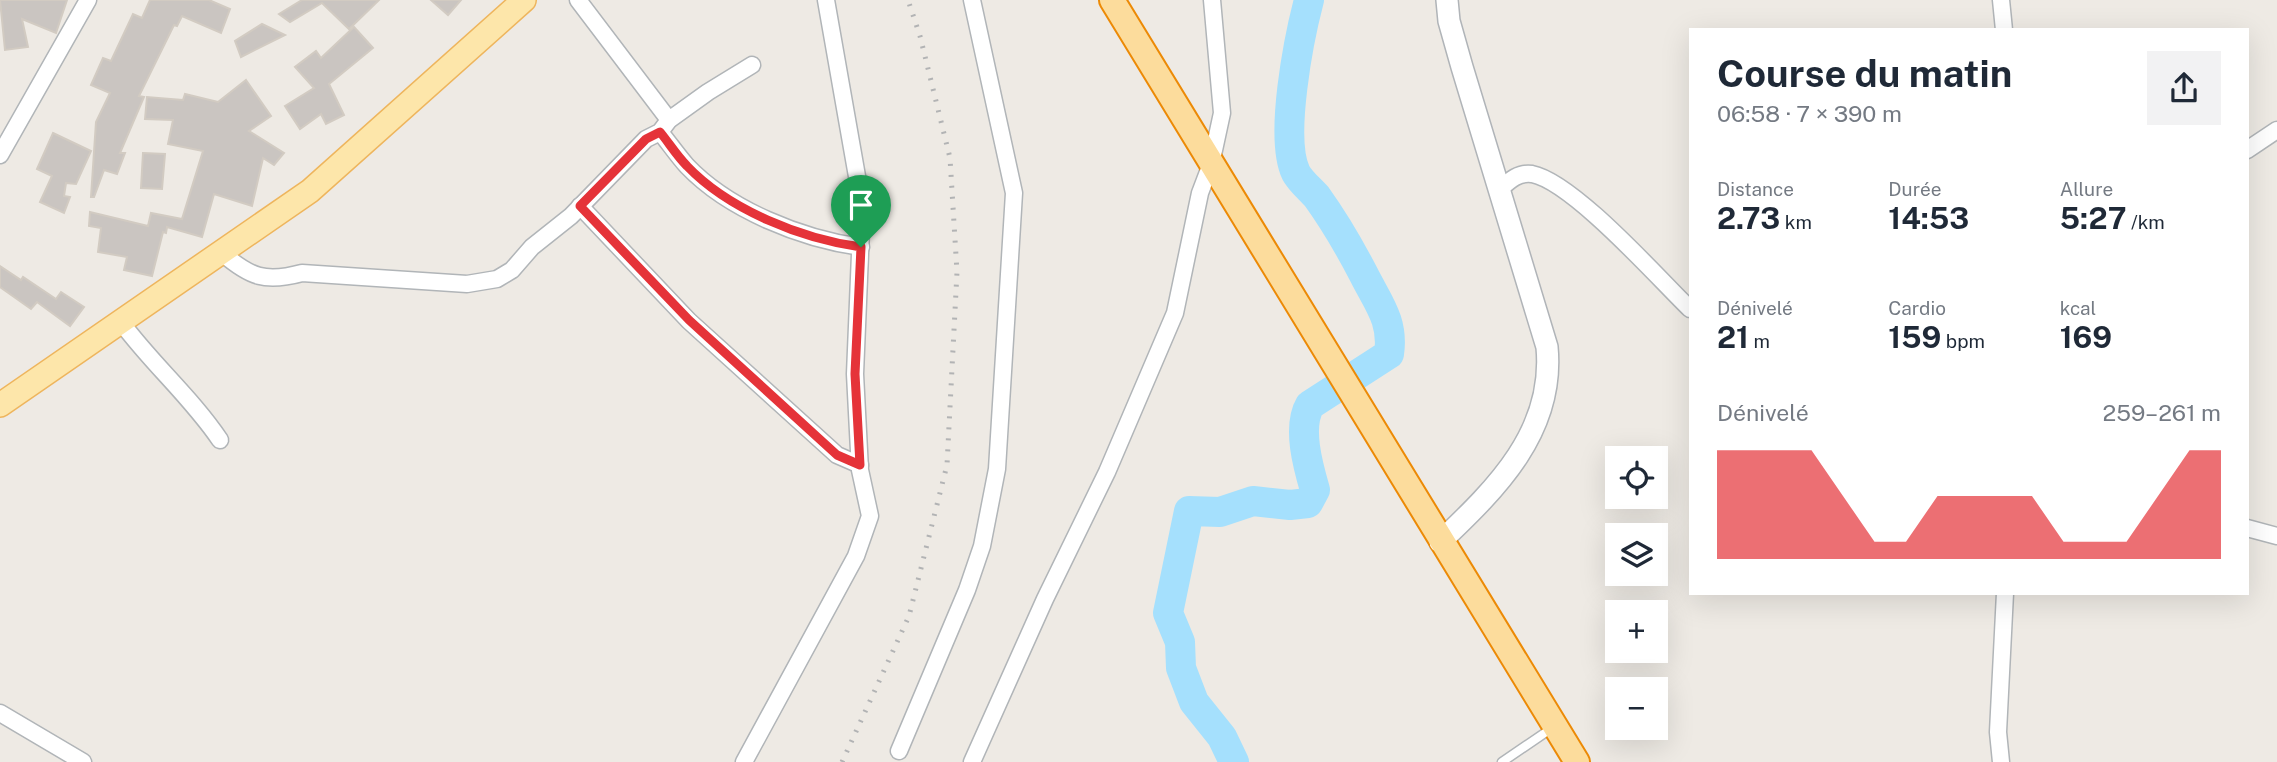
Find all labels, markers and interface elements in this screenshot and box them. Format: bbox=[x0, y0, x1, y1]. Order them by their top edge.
text: Course du matin bbox=[1717, 51, 2012, 96]
button: share bbox=[2147, 51, 2221, 125]
text: 06:58 · 7 × 390 m bbox=[1717, 100, 1902, 127]
pin bbox=[831, 175, 891, 247]
text: Distance bbox=[1717, 178, 1794, 200]
text: Durée bbox=[1888, 178, 1941, 200]
text: Allure bbox=[2060, 178, 2113, 200]
icon: arrive bbox=[842, 186, 880, 224]
text: 2.73 bbox=[1717, 200, 1780, 236]
text: 14:53 bbox=[1888, 200, 1969, 236]
text: 5:27 bbox=[2060, 200, 2126, 236]
text: km bbox=[1780, 211, 1812, 233]
text: /km bbox=[2126, 211, 2165, 233]
text: Dénivelé bbox=[1717, 297, 1793, 319]
text: Cardio bbox=[1888, 297, 1946, 319]
text: kcal bbox=[2060, 297, 2096, 319]
text: 21 bbox=[1717, 319, 1749, 355]
text: 159 bbox=[1888, 319, 1941, 355]
text: 169 bbox=[2060, 319, 2112, 355]
text: m bbox=[1749, 330, 1770, 352]
text: bpm bbox=[1941, 330, 1985, 352]
text: Dénivelé bbox=[1717, 399, 1809, 426]
text: 259–261 m bbox=[2103, 399, 2221, 426]
map controls bbox=[1605, 446, 1668, 740]
button: locate bbox=[1605, 446, 1668, 509]
button: layers bbox=[1605, 523, 1668, 586]
button: + bbox=[1605, 600, 1668, 663]
button: − bbox=[1605, 677, 1668, 740]

